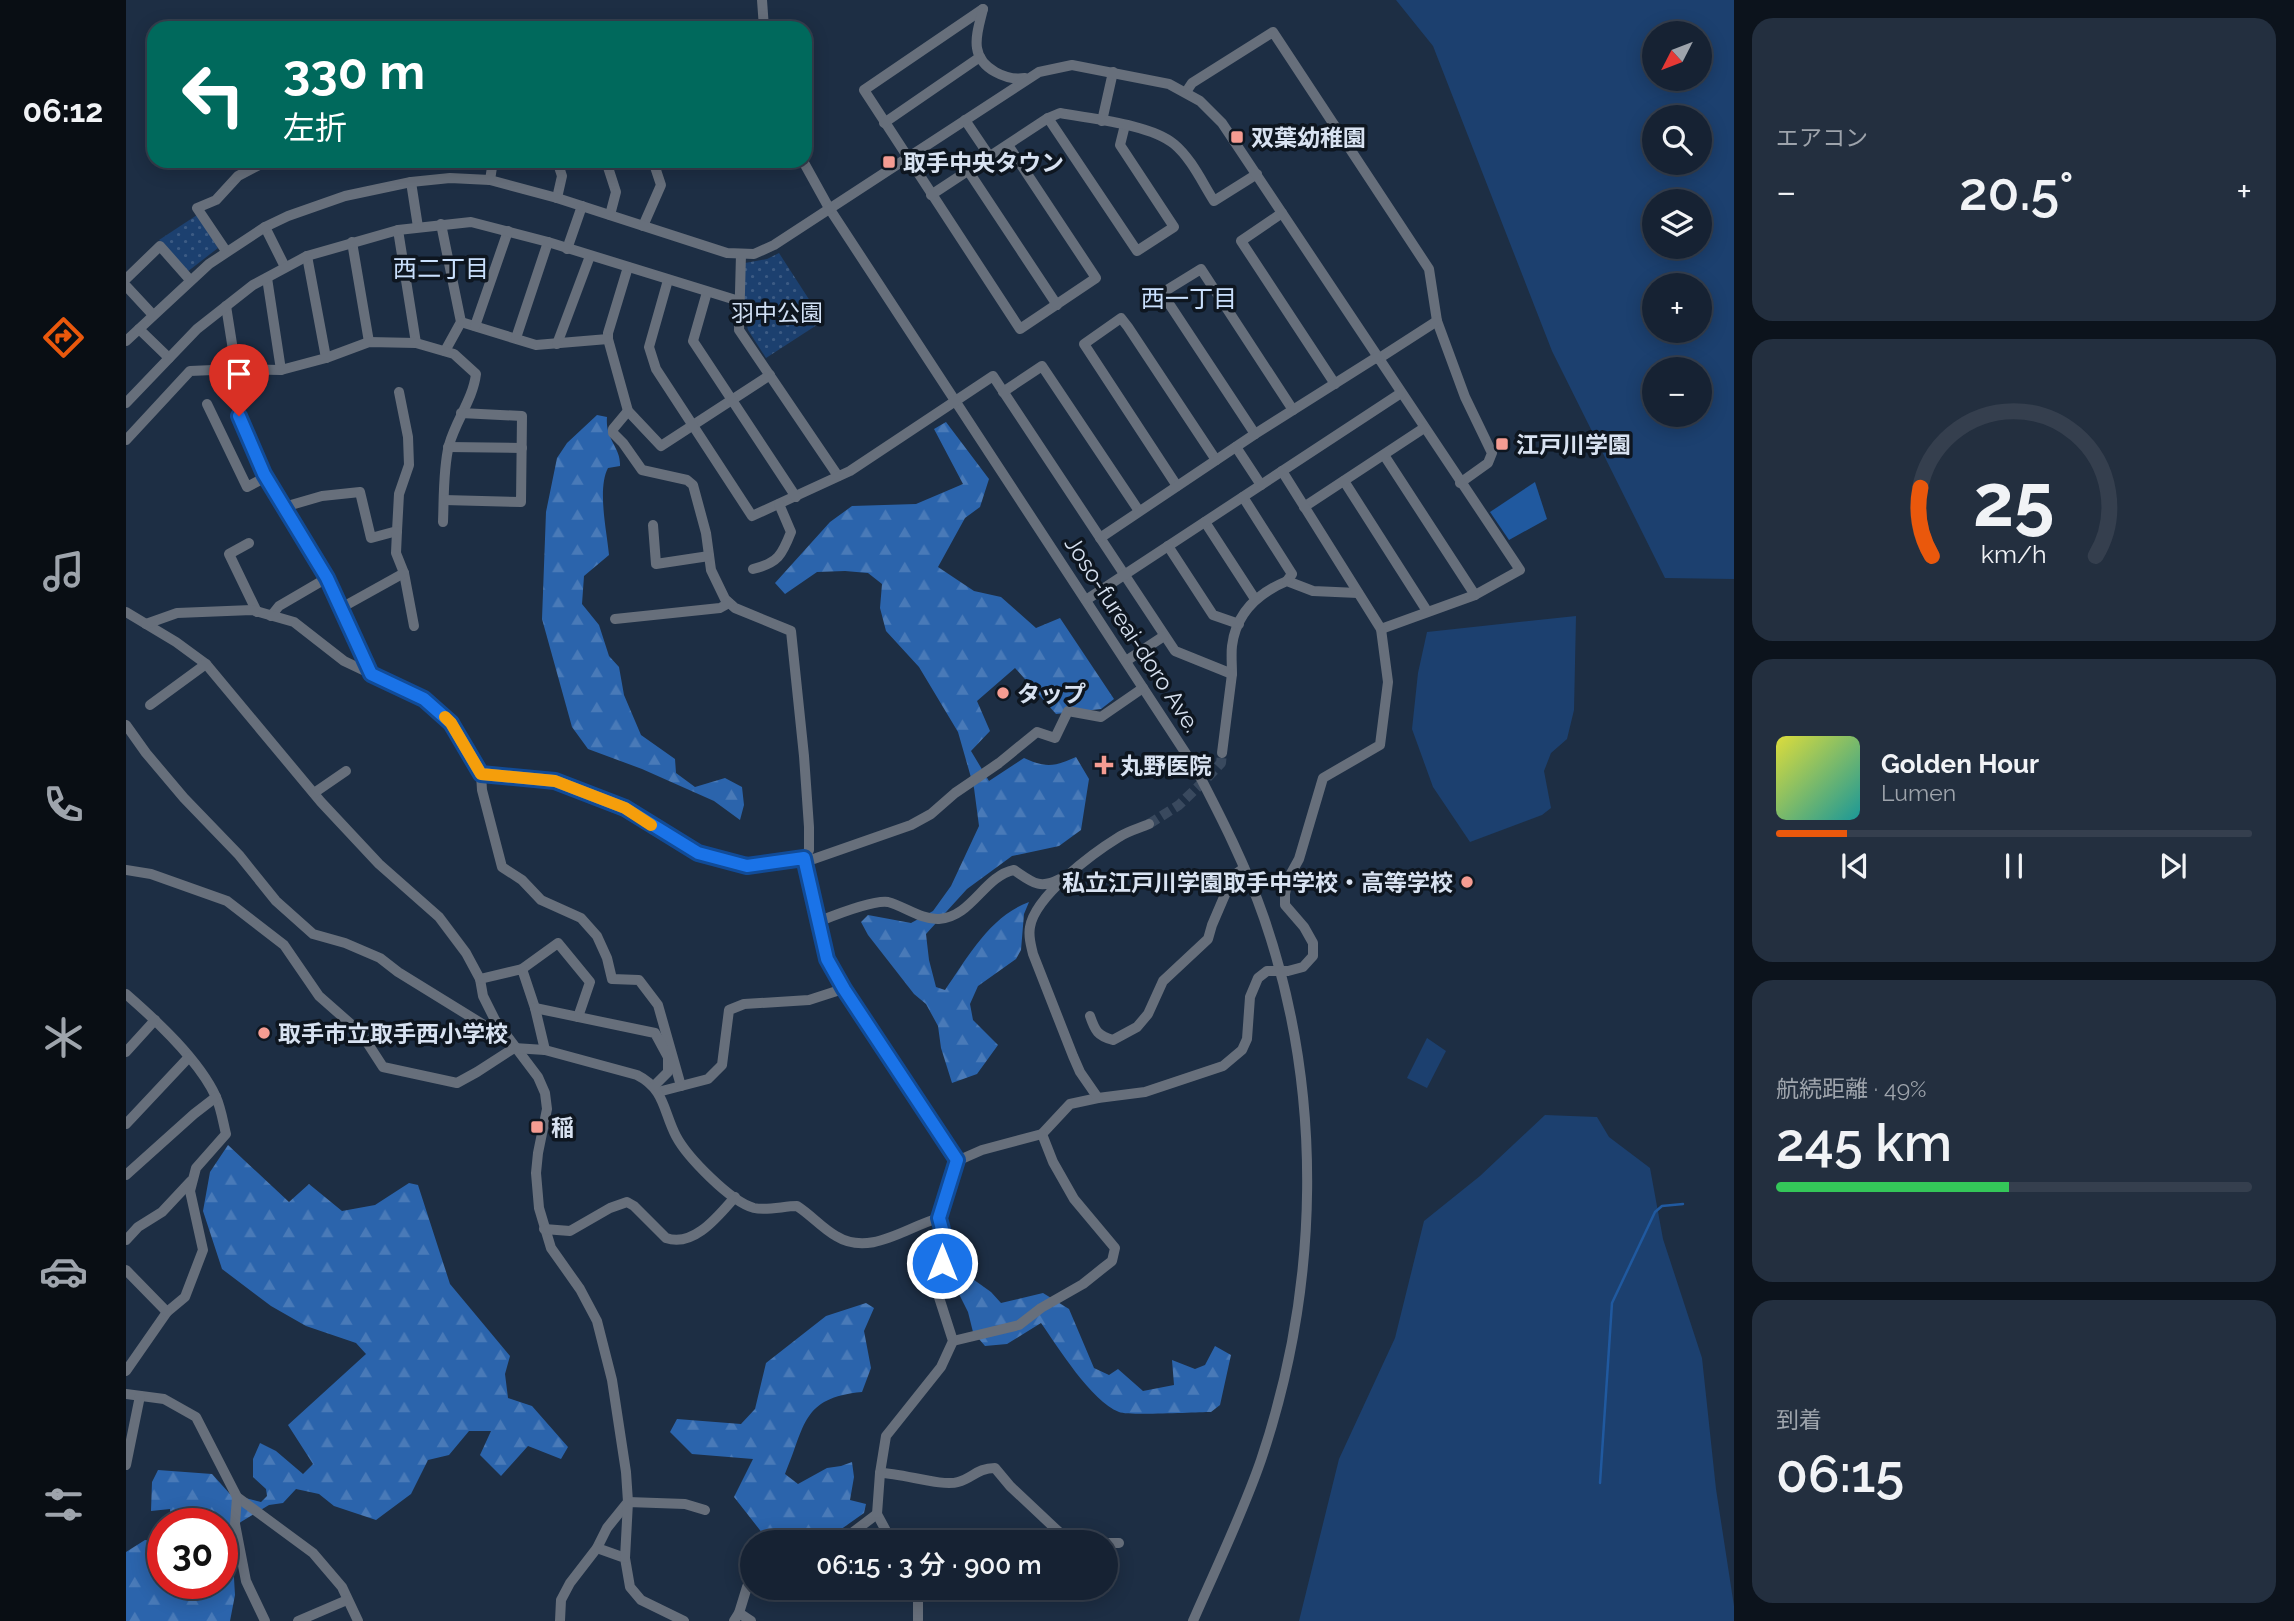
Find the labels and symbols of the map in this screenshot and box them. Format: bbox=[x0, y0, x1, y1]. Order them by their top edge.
north arrow bbox=[1642, 21, 1712, 91]
place label: 双葉幼稚園 bbox=[1251, 124, 1366, 151]
marker: 双葉幼稚園 bbox=[1229, 129, 1245, 145]
place label: 取手中央タウン bbox=[903, 149, 1064, 176]
marker: 取手中央タウン bbox=[881, 154, 897, 170]
district label: 西二丁目 bbox=[393, 254, 489, 283]
district label: 西一丁目 bbox=[1141, 284, 1237, 313]
park label: 羽中公園 bbox=[731, 299, 823, 326]
pin bbox=[209, 344, 269, 416]
place label: 江戸川学園 bbox=[1516, 431, 1631, 458]
marker: 江戸川学園 bbox=[1494, 436, 1510, 452]
street label: Joso-fureai-doro Ave. bbox=[1060, 531, 1206, 737]
place label: タップ bbox=[1017, 680, 1086, 707]
marker: タップ bbox=[995, 685, 1011, 701]
place label: 丸野医院 bbox=[1120, 752, 1212, 779]
marker: 丸野医院 bbox=[1094, 755, 1114, 775]
place label: 私立江戸川学園取手中学校・高等学校 bbox=[1062, 869, 1453, 896]
marker: 私立江戸川学園取手中学校・高等学校 bbox=[1459, 874, 1475, 890]
place label: 取手市立取手西小学校 bbox=[278, 1020, 508, 1047]
marker: 取手市立取手西小学校 bbox=[256, 1025, 272, 1041]
place label: 稲 bbox=[551, 1114, 574, 1141]
marker: 稲 bbox=[529, 1119, 545, 1135]
position arrow bbox=[905, 1226, 979, 1300]
speed limit sign: 30 bbox=[147, 1508, 238, 1599]

